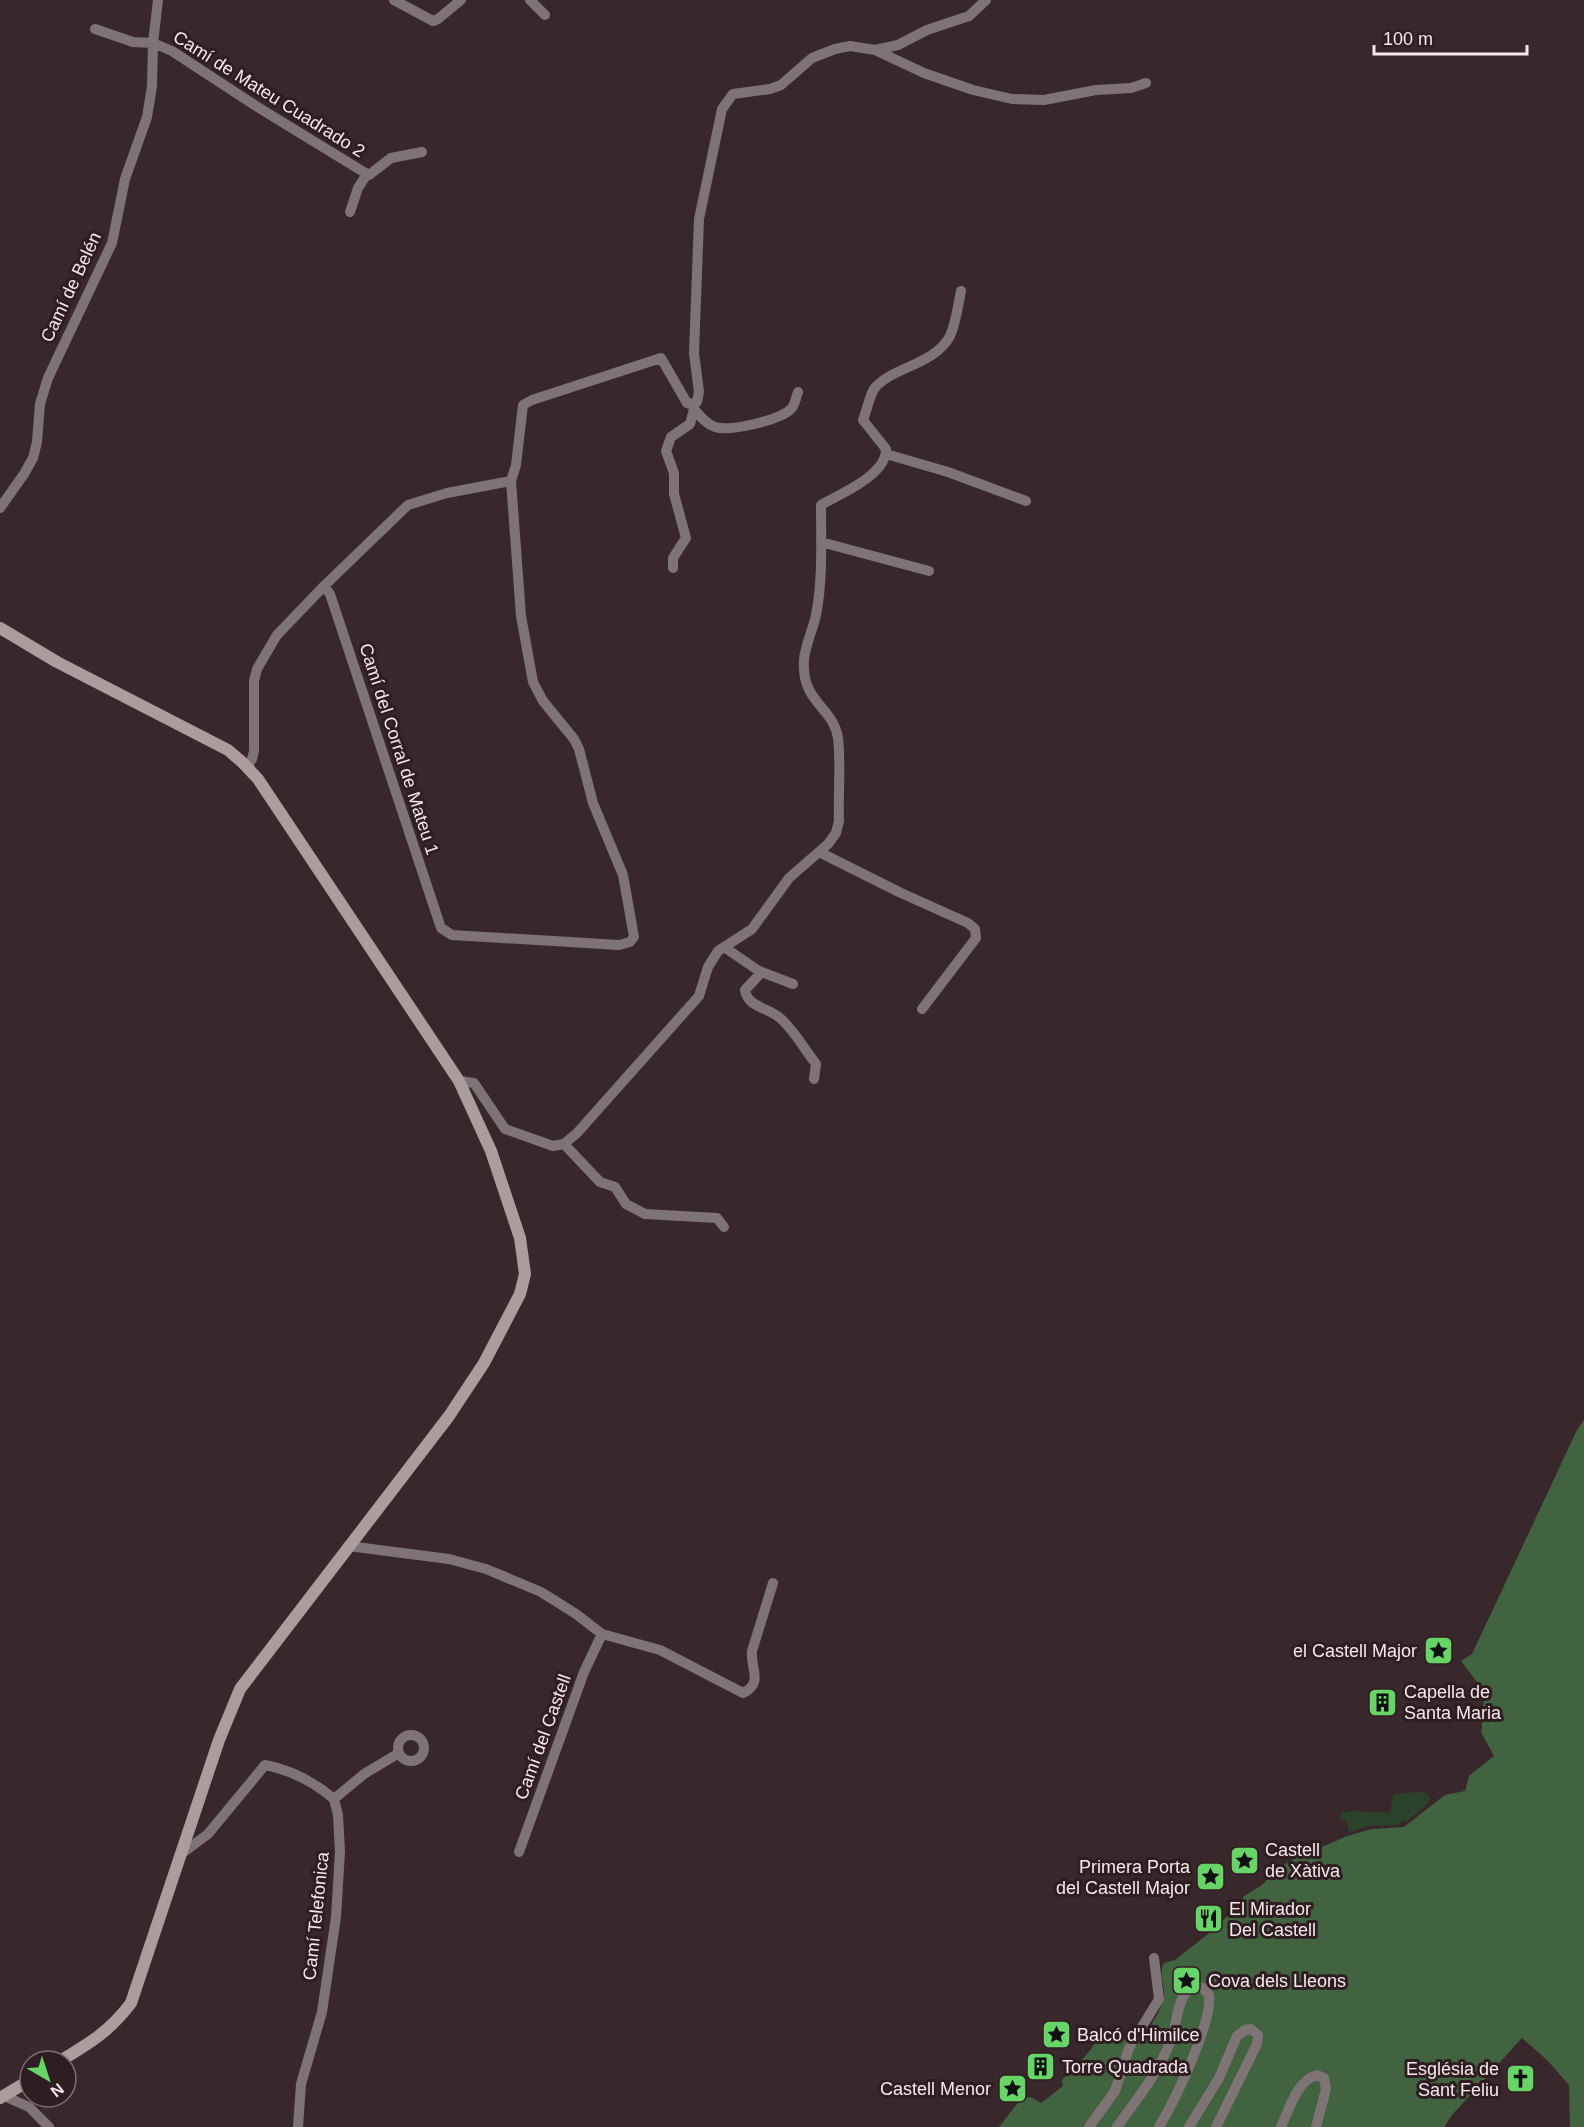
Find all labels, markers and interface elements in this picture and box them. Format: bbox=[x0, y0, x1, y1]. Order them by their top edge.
scale bar bbox=[1374, 18, 1527, 56]
street label: Camí de Mateu Cuadrado 2 bbox=[170, 27, 368, 161]
text: 100 m bbox=[1383, 29, 1433, 49]
street label: Camí de Belén bbox=[37, 229, 105, 345]
street label: Camí del Corral de Mateu 1 bbox=[355, 641, 443, 857]
place icon: el Castell Major bbox=[1422, 1635, 1454, 1667]
place label: el Castell Major bbox=[1293, 1641, 1417, 1661]
street label: Camí del Castell bbox=[511, 1672, 575, 1802]
place label: Capella de Santa Maria bbox=[1404, 1682, 1502, 1723]
building icon: Capella de Santa Maria bbox=[1367, 1686, 1399, 1718]
place label: Castell de Xàtiva bbox=[1265, 1840, 1341, 1881]
place icon: Castell de Xàtiva bbox=[1228, 1844, 1260, 1876]
street label: Camí Telefonica bbox=[299, 1850, 333, 1981]
place label: Primera Porta del Castell Major bbox=[1056, 1857, 1191, 1898]
place icon: Primera Porta del Castell Major bbox=[1195, 1861, 1227, 1893]
place label: El Mirador Del Castell bbox=[1229, 1899, 1316, 1940]
restaurant icon: El Mirador Del Castell bbox=[1192, 1903, 1224, 1935]
place icon: Cova dels Lleons bbox=[1171, 1965, 1203, 1997]
place label: Cova dels Lleons bbox=[1208, 1971, 1346, 1991]
place icon: Balcó d'Himilce bbox=[1040, 2019, 1072, 2051]
place label: Balcó d'Himilce bbox=[1077, 2025, 1199, 2045]
north arrow bbox=[18, 2049, 78, 2109]
building icon: Torre Quadrada bbox=[1025, 2051, 1057, 2083]
place label: Torre Quadrada bbox=[1062, 2057, 1189, 2077]
place label: Església de Sant Feliu bbox=[1406, 2059, 1499, 2100]
church icon: Església de Sant Feliu bbox=[1504, 2063, 1536, 2095]
place icon: Castell Menor bbox=[996, 2073, 1028, 2105]
place label: Castell Menor bbox=[880, 2079, 991, 2099]
text: N bbox=[47, 2080, 67, 2101]

